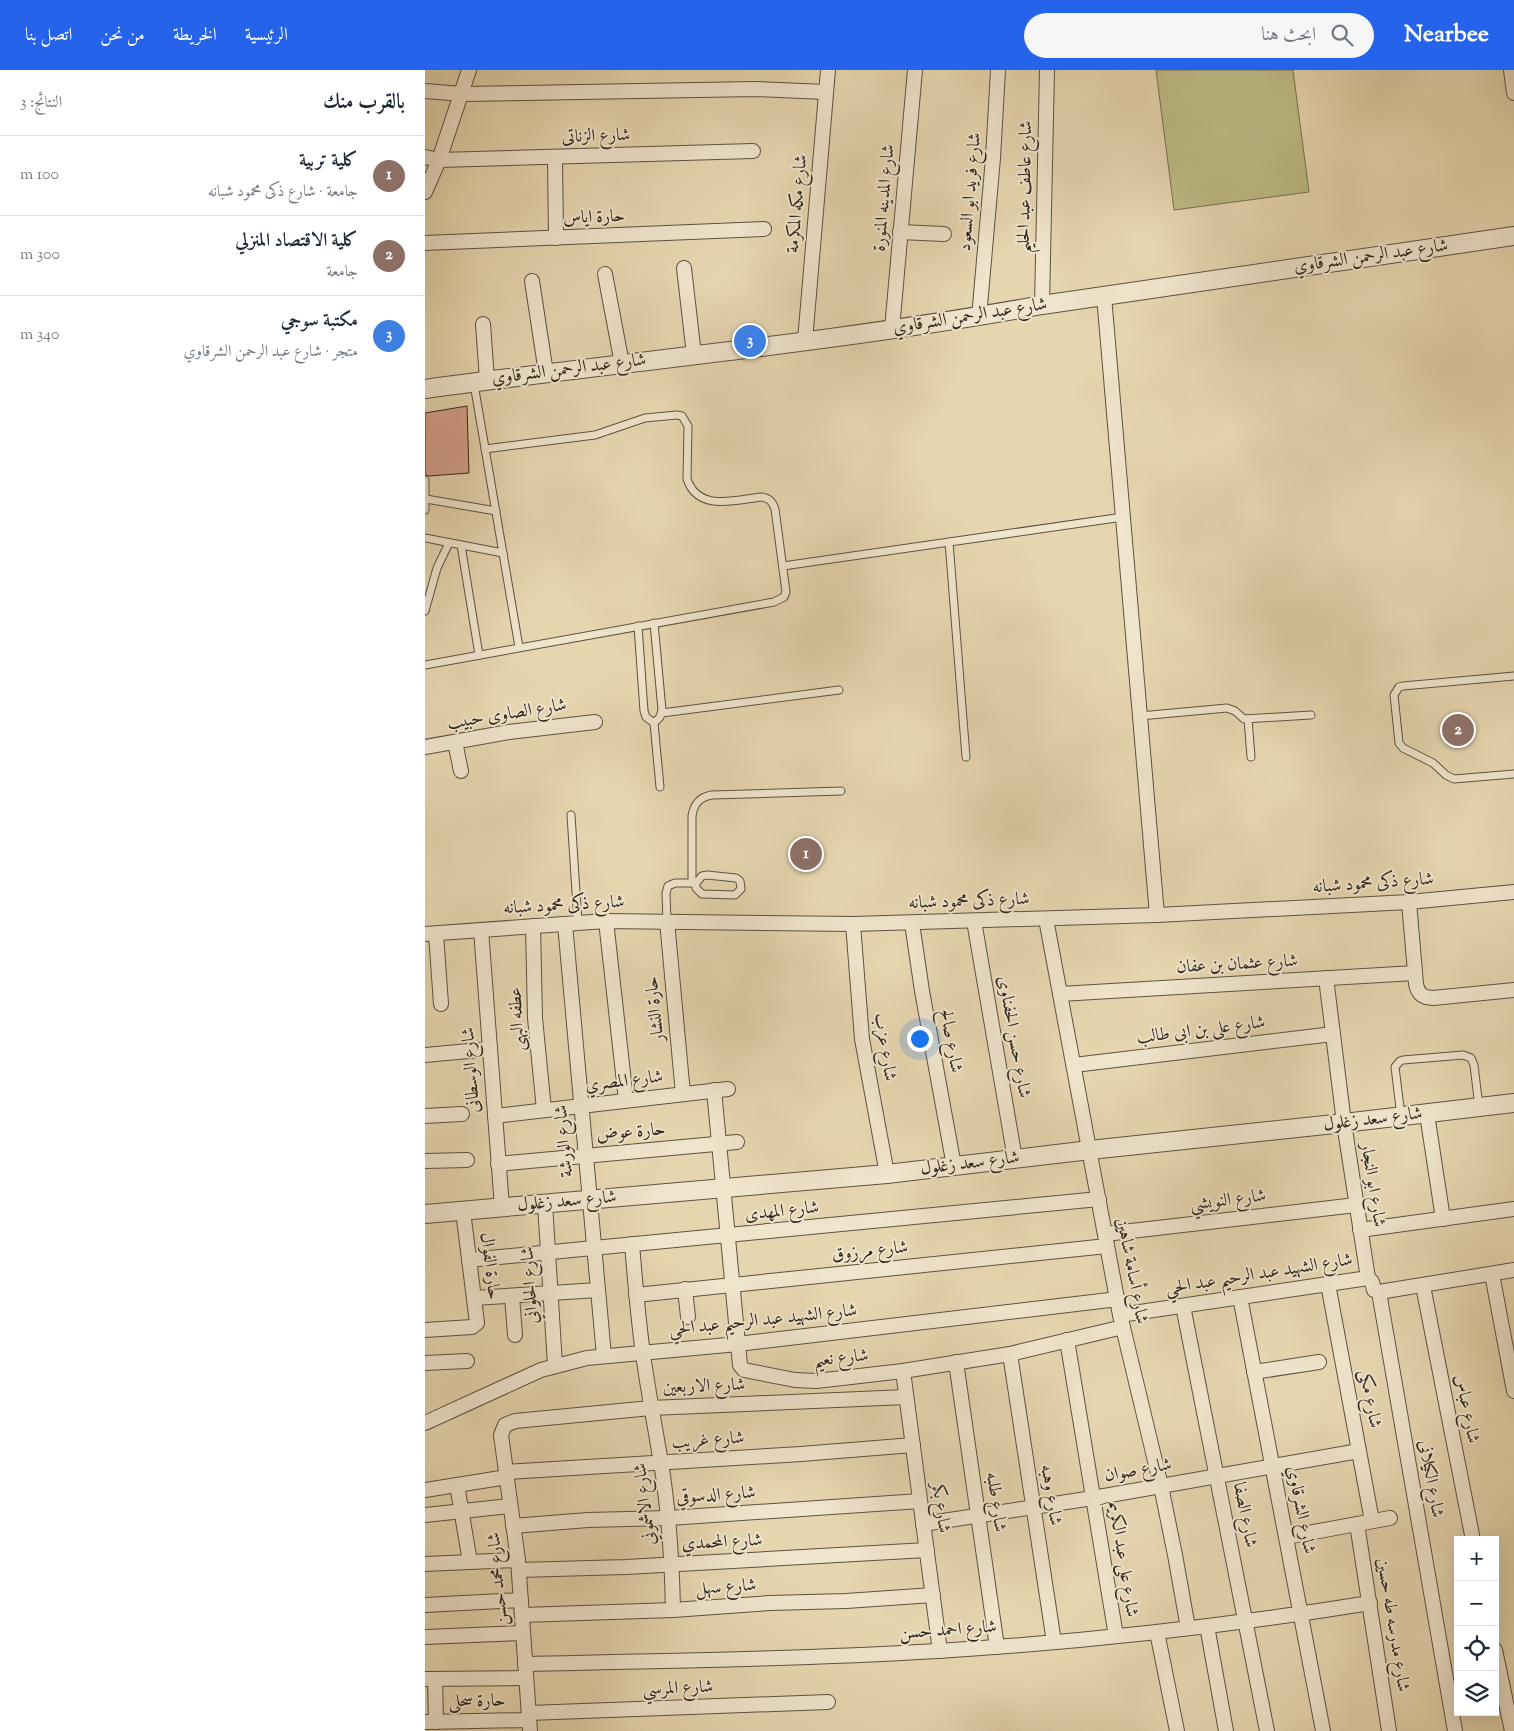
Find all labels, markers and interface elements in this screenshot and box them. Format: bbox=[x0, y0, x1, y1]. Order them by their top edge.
search box bbox=[1024, 13, 1374, 58]
text: Nearbee bbox=[1404, 18, 1489, 52]
icon: search bbox=[1328, 21, 1356, 49]
text: ابحث هنا bbox=[1261, 22, 1316, 49]
text: اتصل بنا bbox=[25, 23, 72, 49]
text: من نحن bbox=[100, 23, 145, 49]
text: الخريطة bbox=[173, 23, 217, 49]
text: الرئيسية bbox=[245, 23, 288, 49]
text: بالقرب منك bbox=[323, 88, 405, 118]
text: النتائج: 3 bbox=[20, 92, 62, 115]
street label: شارع عاطف عبد الحليم bbox=[1012, 121, 1043, 254]
street label: شارع الزناتى bbox=[561, 123, 631, 151]
street label: شارع فريد ابو السعود bbox=[953, 132, 989, 252]
street label: شارع المدينه المنورة bbox=[867, 143, 903, 253]
text: كلية تربية bbox=[299, 148, 358, 175]
street label: شارع مكه المكرمة bbox=[781, 154, 815, 254]
text: 100 m bbox=[20, 164, 59, 187]
text: 1 bbox=[386, 164, 392, 187]
text: جامعة · شارع ذكى محمود شبانه bbox=[208, 181, 358, 204]
street label: حارة اياس bbox=[563, 204, 625, 232]
text: كلية الاقتصاد المنزلي bbox=[235, 228, 358, 255]
street label: شارع عبد الرحمن الشرقاوي bbox=[1292, 233, 1450, 281]
text: 300 m bbox=[20, 244, 60, 267]
text: 2 bbox=[385, 244, 393, 267]
text: جامعة bbox=[326, 261, 358, 284]
street label: شارع عبد الرحمن الشرقاوي bbox=[891, 292, 1049, 342]
text: مكتبة سوجي bbox=[281, 308, 358, 335]
pin: 3 bbox=[734, 322, 766, 360]
text: 340 m bbox=[20, 324, 60, 347]
text: 3 bbox=[386, 324, 392, 347]
text: متجر · شارع عبد الرحمن الشرقاوي bbox=[183, 341, 358, 364]
street label: شارع عبد الرحمن الشرقاوي bbox=[490, 348, 648, 392]
street label: شارع الصاوى حبيب bbox=[445, 693, 569, 737]
pin: 2 bbox=[1442, 711, 1474, 749]
pin: 1 bbox=[790, 835, 822, 873]
street label: شارع ذكى محمود شبانه bbox=[1311, 866, 1434, 901]
street label: شارع ذكى محمود شبانه bbox=[908, 886, 1030, 917]
street label: شارع ذكى محمود شبانه bbox=[503, 889, 625, 922]
street label: شارع عثمان بن عفان bbox=[1176, 949, 1298, 981]
street label: شارع حسن الحفناوى bbox=[989, 974, 1037, 1100]
street label: حارة النشار bbox=[640, 975, 673, 1045]
street label: عطفه البهى bbox=[503, 986, 533, 1052]
street label: شارع صالح bbox=[931, 1007, 968, 1075]
street label: شارع على بن ابى طالب bbox=[1135, 1010, 1267, 1052]
street label: شارع عزب bbox=[866, 1011, 902, 1083]
street label: شارع الوسطانى bbox=[456, 1026, 488, 1114]
your location bbox=[907, 1026, 933, 1052]
street label: شارع المصري bbox=[584, 1064, 664, 1100]
street label: شارع سعد زغلول bbox=[1322, 1101, 1424, 1139]
street label: شارع الورشة bbox=[549, 1104, 581, 1178]
street label: حارة عوض bbox=[595, 1117, 667, 1149]
street label: شارع ابو النجار bbox=[1352, 1139, 1391, 1229]
street label: شارع سعد زغلول bbox=[919, 1145, 1021, 1183]
street label: شارع النويشي bbox=[1188, 1183, 1268, 1221]
street label: شارع سعد زغلول bbox=[516, 1185, 618, 1219]
street label: شارع المهدى bbox=[744, 1195, 820, 1229]
street label: شارع أسامة شاهين bbox=[1108, 1215, 1156, 1326]
street label: حارة الفوال bbox=[472, 1231, 506, 1301]
street label: شارع مرزوق bbox=[831, 1235, 909, 1269]
street label: شارع الحلواني bbox=[515, 1245, 547, 1325]
street label: شارع الشهيد عبد الرحيم عبد الحي bbox=[1164, 1247, 1355, 1306]
street label: شارع الشهيد عبد الرحيم عبد الحي bbox=[668, 1298, 859, 1347]
street label: شارع نعيم bbox=[812, 1343, 870, 1378]
street label: شارع مكى bbox=[1351, 1367, 1387, 1431]
street label: شارع عباس bbox=[1447, 1372, 1485, 1446]
street label: شارع الاربعين bbox=[662, 1373, 746, 1401]
street label: شارع غريب bbox=[671, 1425, 745, 1457]
street label: شارع الكيلانى bbox=[1410, 1438, 1450, 1520]
street label: شارع صوان bbox=[1102, 1452, 1174, 1490]
street label: شارع الاشموني bbox=[628, 1461, 664, 1547]
street label: شارع وهبه bbox=[1032, 1463, 1068, 1527]
street label: شارع الشرقاوي bbox=[1279, 1464, 1321, 1556]
street label: شارع طلبه bbox=[978, 1470, 1012, 1534]
street label: شارع بكر bbox=[923, 1479, 956, 1535]
street label: شارع الدسوقي bbox=[675, 1480, 757, 1512]
street label: شارع الصفا bbox=[1225, 1480, 1263, 1550]
street label: شارع على عبد الكريم bbox=[1099, 1499, 1144, 1619]
street label: شارع المحمدي bbox=[681, 1528, 763, 1558]
street label: شارع محمد حسن bbox=[482, 1531, 516, 1627]
map controls bbox=[1454, 1536, 1499, 1716]
button: + bbox=[1454, 1536, 1499, 1581]
street label: شارع مدرسه طه حسين bbox=[1369, 1556, 1415, 1694]
street label: شارع سهل bbox=[695, 1573, 757, 1603]
button: − bbox=[1454, 1581, 1499, 1626]
street label: شارع احمد حسن bbox=[898, 1615, 998, 1647]
button: locate bbox=[1454, 1626, 1499, 1671]
button: layers bbox=[1454, 1671, 1499, 1716]
street label: شارع المرسي bbox=[642, 1675, 714, 1705]
street label: حارة سحلى bbox=[448, 1689, 506, 1715]

